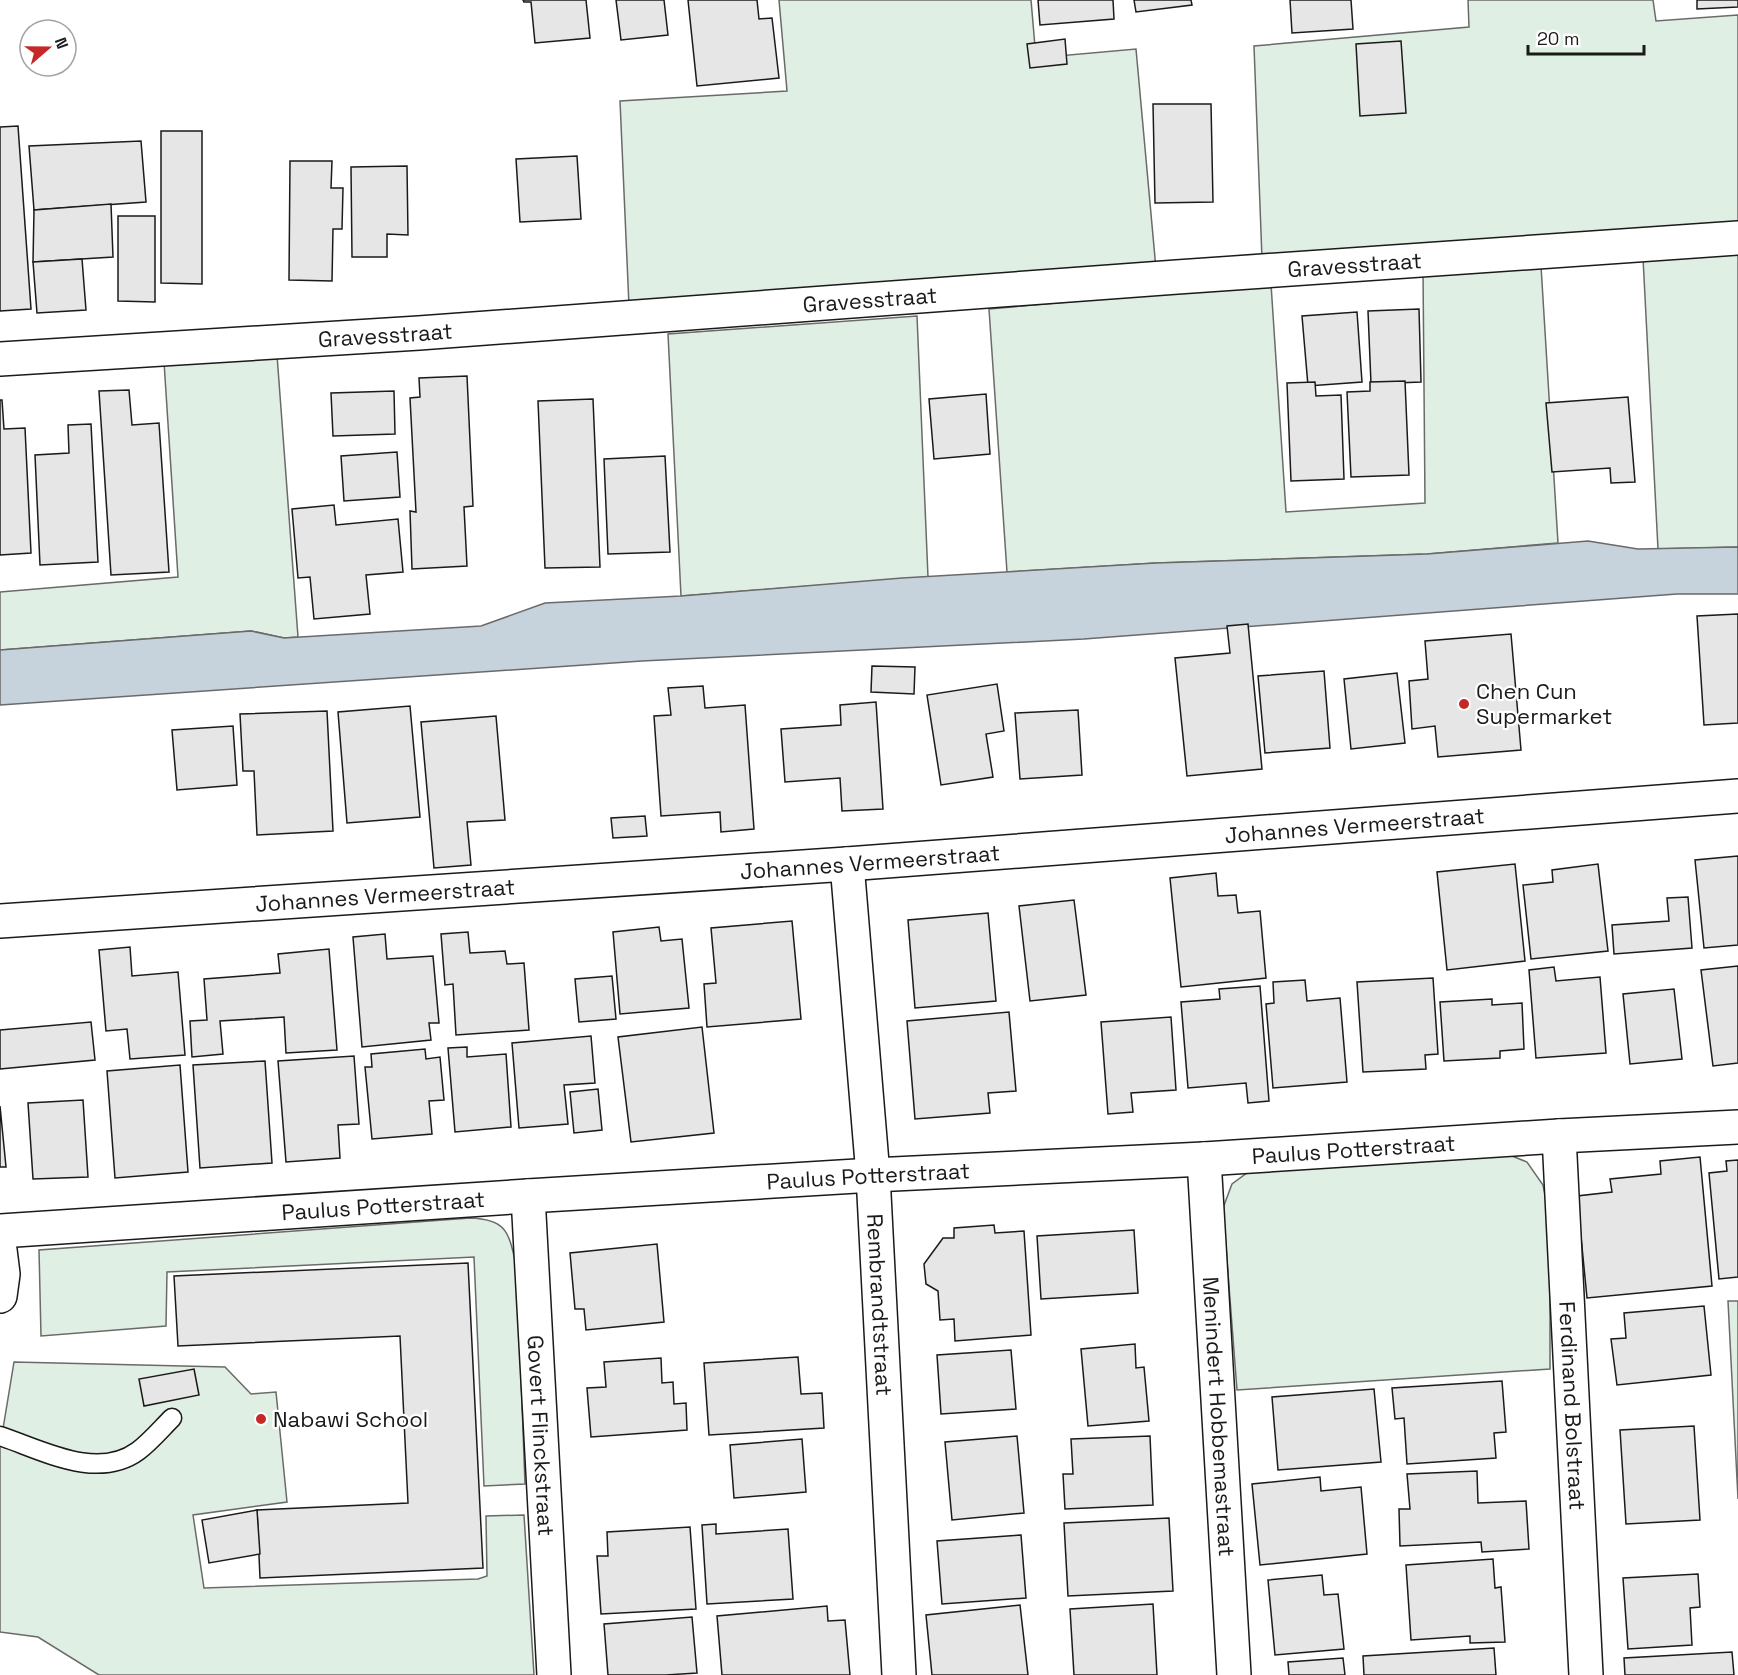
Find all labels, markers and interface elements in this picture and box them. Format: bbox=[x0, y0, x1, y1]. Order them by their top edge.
north arrow bbox=[18, 18, 78, 78]
scale bar bbox=[1528, 18, 1644, 56]
text: 20 m bbox=[1537, 27, 1580, 50]
text: N bbox=[50, 34, 73, 52]
street label: Gravesstraat bbox=[1287, 246, 1423, 283]
street label: Gravesstraat bbox=[802, 281, 938, 319]
street label: Gravesstraat bbox=[317, 317, 453, 353]
place label: Chen Cun Supermarket bbox=[1476, 677, 1612, 730]
marker: Chen Cun Supermarket bbox=[1457, 697, 1471, 711]
street label: Johannes Vermeerstraat bbox=[1224, 801, 1486, 849]
street label: Johannes Vermeerstraat bbox=[739, 838, 1001, 885]
street label: Johannes Vermeerstraat bbox=[254, 872, 516, 918]
street label: Paulus Potterstraat bbox=[1251, 1129, 1456, 1170]
street label: Paulus Potterstraat bbox=[766, 1156, 971, 1195]
street label: Paulus Potterstraat bbox=[281, 1185, 486, 1226]
street label: Rembrandtstraat bbox=[861, 1213, 898, 1397]
street label: Menindert Hobbemastraat bbox=[1197, 1276, 1241, 1558]
street label: Ferdinand Bolstraat bbox=[1553, 1300, 1592, 1511]
street label: Govert Flinckstraat bbox=[522, 1334, 560, 1537]
place label: Nabawi School bbox=[273, 1405, 428, 1433]
marker: Nabawi School bbox=[254, 1412, 268, 1426]

